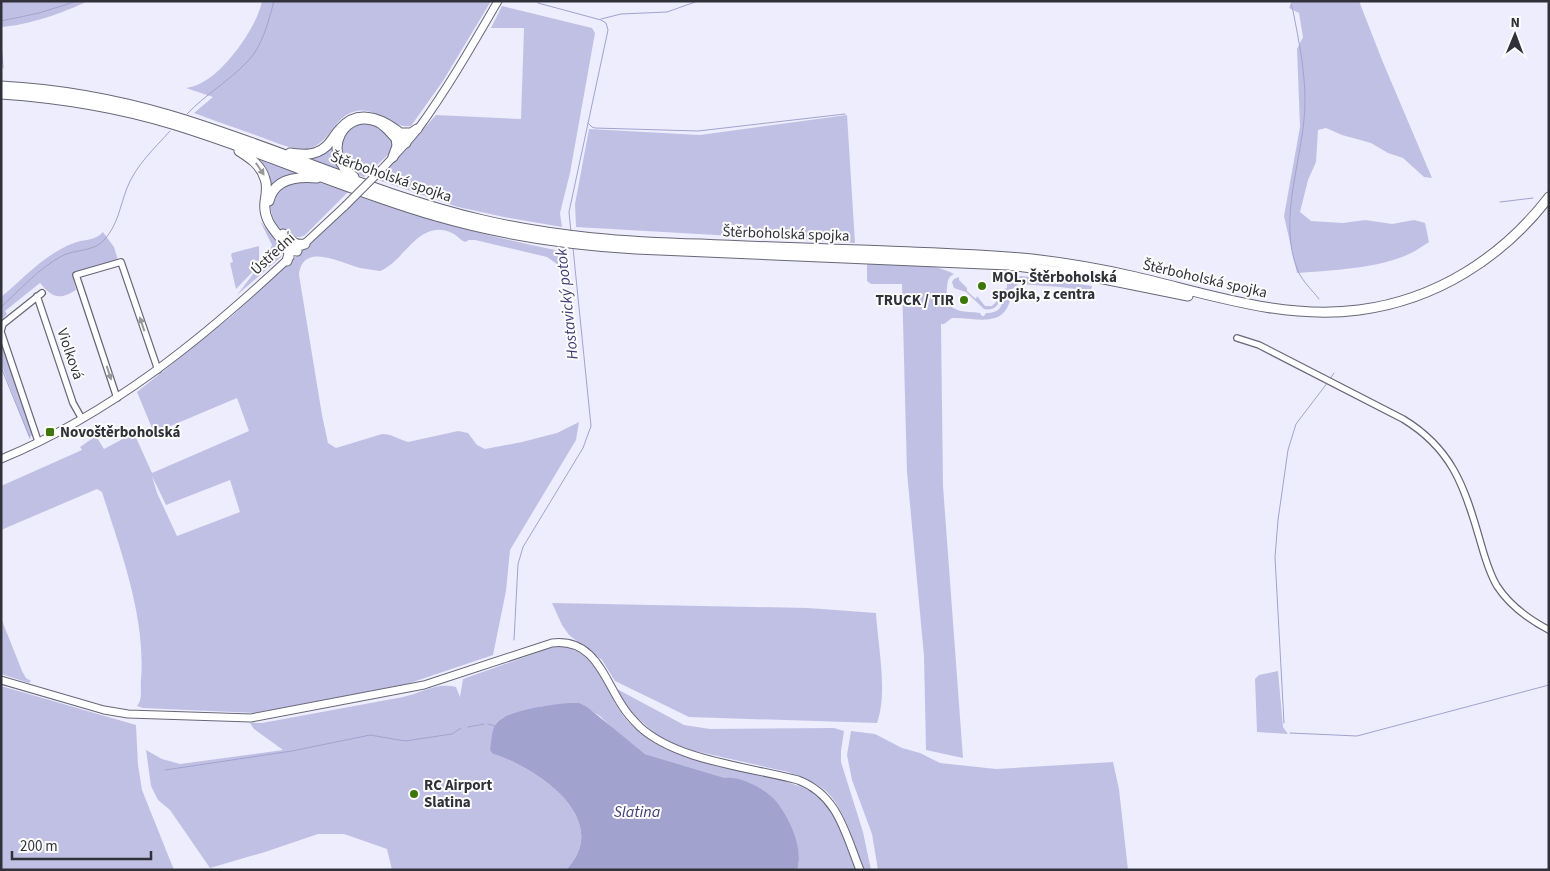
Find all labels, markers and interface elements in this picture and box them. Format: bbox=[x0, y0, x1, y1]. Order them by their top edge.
north arrow bbox=[1490, 10, 1540, 60]
text: N bbox=[1510, 13, 1520, 33]
street label: Štěrboholská spojka bbox=[327, 146, 455, 208]
one-way arrow bbox=[255, 163, 265, 176]
street label: Štěrboholská spojka bbox=[722, 221, 850, 247]
street label: Ústřední bbox=[246, 227, 301, 280]
water label: Hostavický potok bbox=[550, 247, 584, 361]
street label: Štěrboholská spojka bbox=[1141, 254, 1269, 304]
place label: MOL, Štěrboholská spojka, z centra bbox=[992, 267, 1117, 305]
marker: MOL, Štěrboholská spojka, z centra bbox=[976, 280, 988, 292]
place label: TRUCK / TIR bbox=[875, 290, 954, 311]
marker: TRUCK / TIR bbox=[958, 294, 970, 306]
one-way arrow bbox=[138, 316, 145, 331]
street label: Violková bbox=[51, 326, 89, 382]
one-way arrow bbox=[105, 366, 113, 381]
place label: Novoštěrboholská bbox=[60, 422, 181, 443]
marker: Novoštěrboholská bbox=[44, 426, 56, 438]
place label: RC Airport Slatina bbox=[424, 775, 493, 813]
marker: RC Airport Slatina bbox=[408, 788, 420, 800]
water label: Slatina bbox=[614, 801, 661, 823]
scale bar bbox=[12, 828, 151, 860]
text: 200 m bbox=[20, 836, 58, 857]

